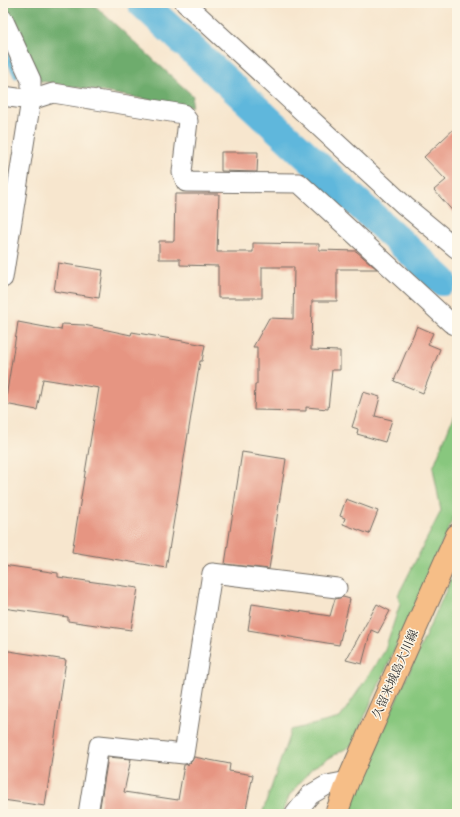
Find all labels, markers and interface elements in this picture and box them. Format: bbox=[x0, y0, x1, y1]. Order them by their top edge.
street label: 久留米城島大川線 bbox=[368, 627, 422, 721]

